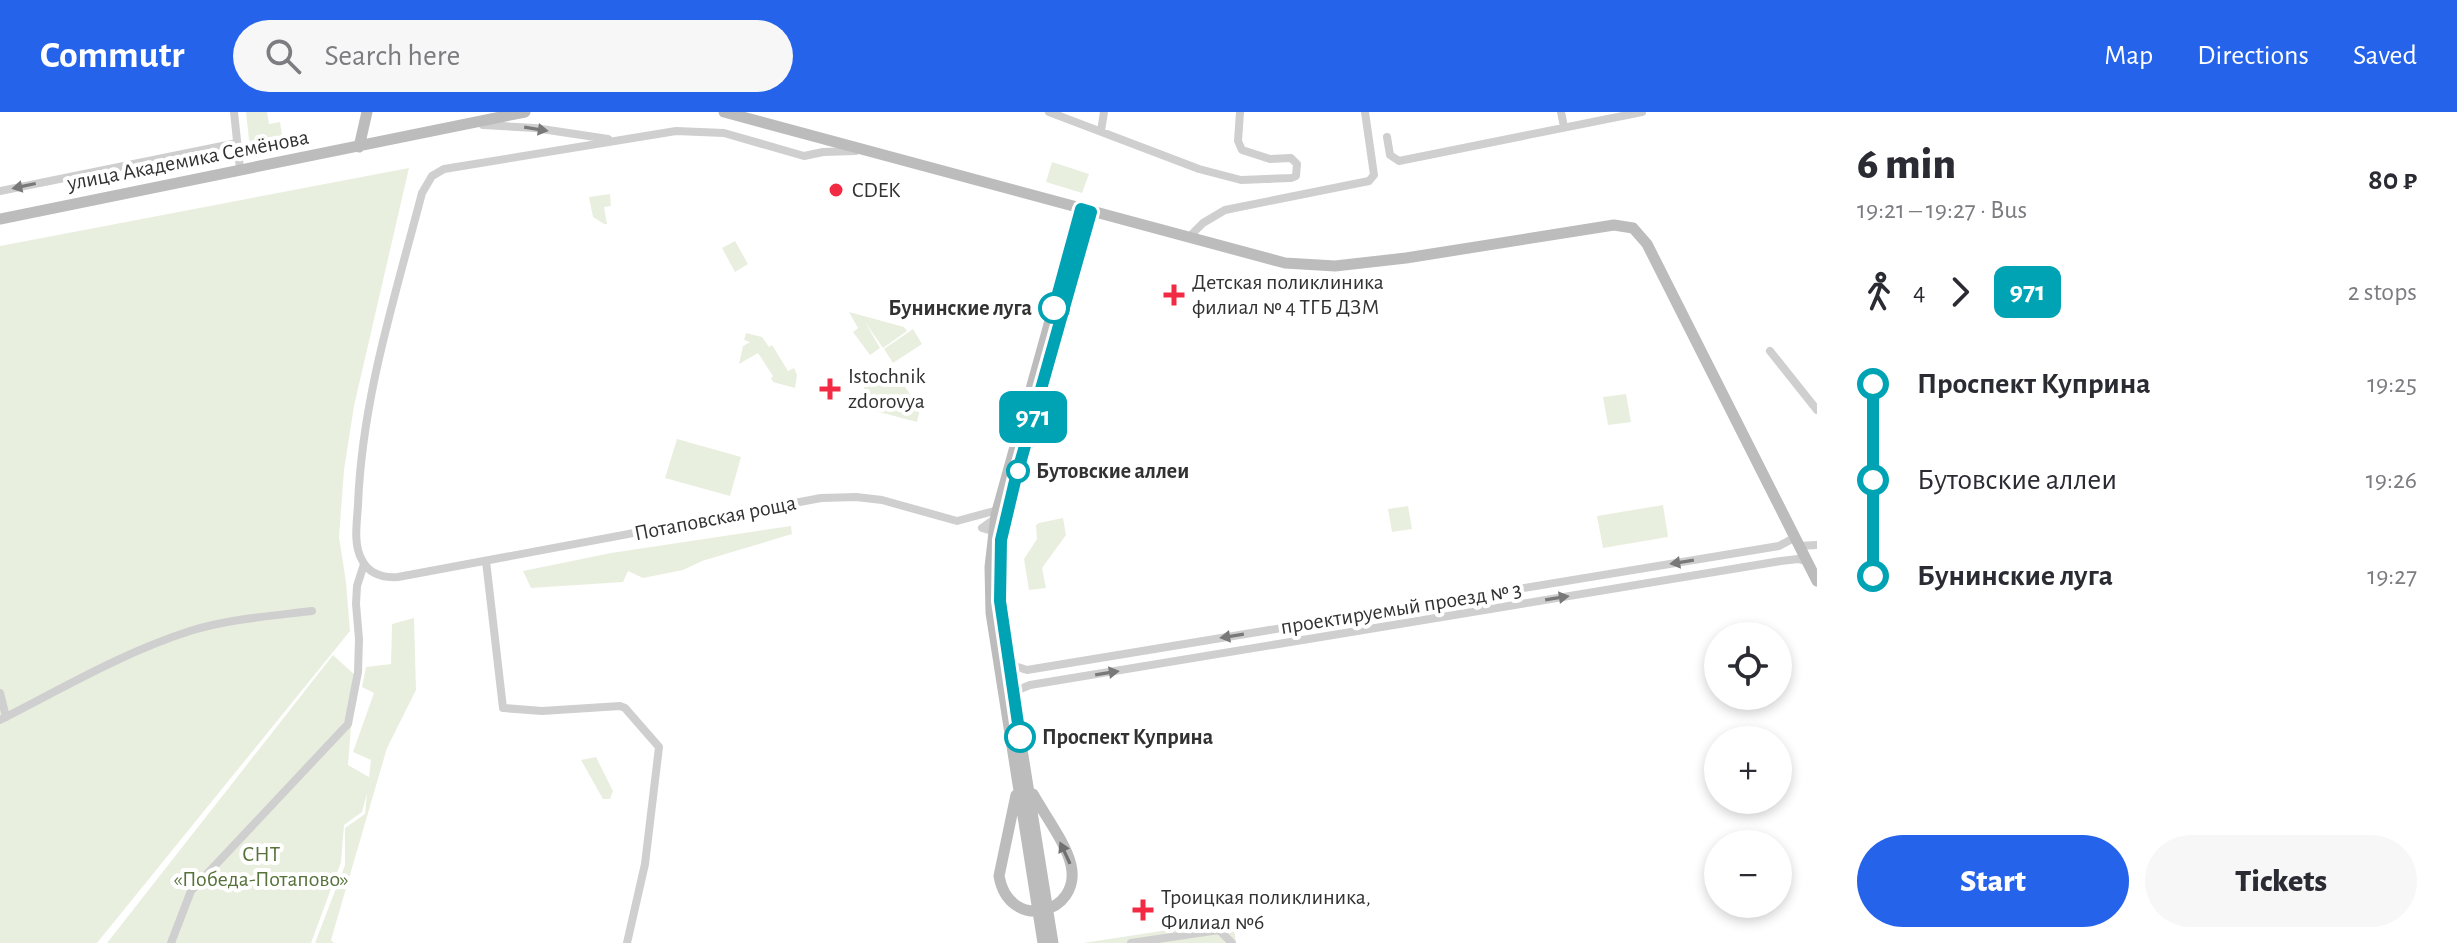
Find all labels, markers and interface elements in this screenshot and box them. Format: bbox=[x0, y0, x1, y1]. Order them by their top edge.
search box bbox=[233, 20, 793, 92]
icon: search bbox=[261, 34, 305, 78]
text: Commutr bbox=[40, 37, 185, 75]
text: Search here bbox=[325, 41, 460, 71]
text: Map bbox=[2104, 42, 2153, 70]
text: Directions bbox=[2197, 42, 2309, 70]
text: Saved bbox=[2353, 42, 2417, 70]
one-way arrow bbox=[523, 123, 548, 136]
street label: улица Академика Семёнова bbox=[64, 126, 311, 194]
text: 6 min bbox=[1857, 143, 1956, 187]
text: 80 ₽ bbox=[2368, 165, 2417, 195]
place label: CDEK bbox=[852, 179, 901, 201]
one-way arrow bbox=[11, 180, 36, 193]
marker: CDEK bbox=[827, 181, 845, 199]
text: 19:21 – 19:27 · Bus bbox=[1857, 197, 2027, 223]
icon: walk bbox=[1857, 270, 1901, 314]
icon: forward bbox=[1938, 270, 1982, 314]
place label: Детская поликлиника филиал № 4 ТГБ ДЗМ bbox=[1192, 271, 1384, 318]
text: 971 bbox=[2010, 278, 2045, 306]
text: 4 bbox=[1913, 279, 1926, 305]
text: 2 stops bbox=[2348, 279, 2417, 305]
marker: Детская поликлиника филиал № 4 ТГБ ДЗМ bbox=[1163, 284, 1185, 306]
marker: Бунинские луга bbox=[1039, 293, 1069, 323]
place label: Бунинские луга bbox=[888, 297, 1032, 320]
place label: Istochnik zdorovya bbox=[848, 365, 926, 412]
text: Проспект Куприна bbox=[1917, 369, 2150, 399]
text: 19:25 bbox=[2367, 371, 2417, 397]
marker: Istochnik zdorovya bbox=[819, 378, 841, 400]
line badge: 971 bbox=[987, 391, 1079, 443]
text: 971 bbox=[1015, 403, 1051, 431]
marker: Бутовские аллеи bbox=[1007, 460, 1029, 482]
place label: Бутовские аллеи bbox=[1036, 460, 1189, 483]
text: Бутовские аллеи bbox=[1917, 465, 2117, 495]
text: 19:26 bbox=[2366, 467, 2417, 493]
street label: Потаповская роща bbox=[632, 492, 798, 544]
one-way arrow bbox=[1670, 556, 1695, 568]
text: Бунинские луга bbox=[1917, 561, 2113, 591]
text: 19:27 bbox=[2367, 563, 2417, 589]
street label: проектируемый проезд № 3 bbox=[1279, 578, 1523, 638]
one-way arrow bbox=[1545, 592, 1570, 604]
map controls bbox=[1704, 622, 1792, 918]
button: locate bbox=[1704, 622, 1792, 710]
one-way arrow bbox=[1220, 630, 1245, 643]
one-way arrow bbox=[1095, 666, 1120, 678]
marker: Проспект Куприна bbox=[1005, 722, 1035, 752]
place label: Проспект Куприна bbox=[1042, 726, 1213, 749]
button: + bbox=[1704, 726, 1792, 814]
button: − bbox=[1704, 830, 1792, 918]
button: Start bbox=[1857, 835, 2129, 927]
button: Tickets bbox=[2145, 835, 2417, 927]
one-way arrow bbox=[1058, 842, 1072, 865]
park label: СНТ «Победа-Потапово» bbox=[173, 843, 349, 890]
place label: Троицкая поликлиника, Филиал №6 bbox=[1161, 886, 1371, 933]
marker: Троицкая поликлиника, Филиал №6 bbox=[1132, 899, 1154, 921]

